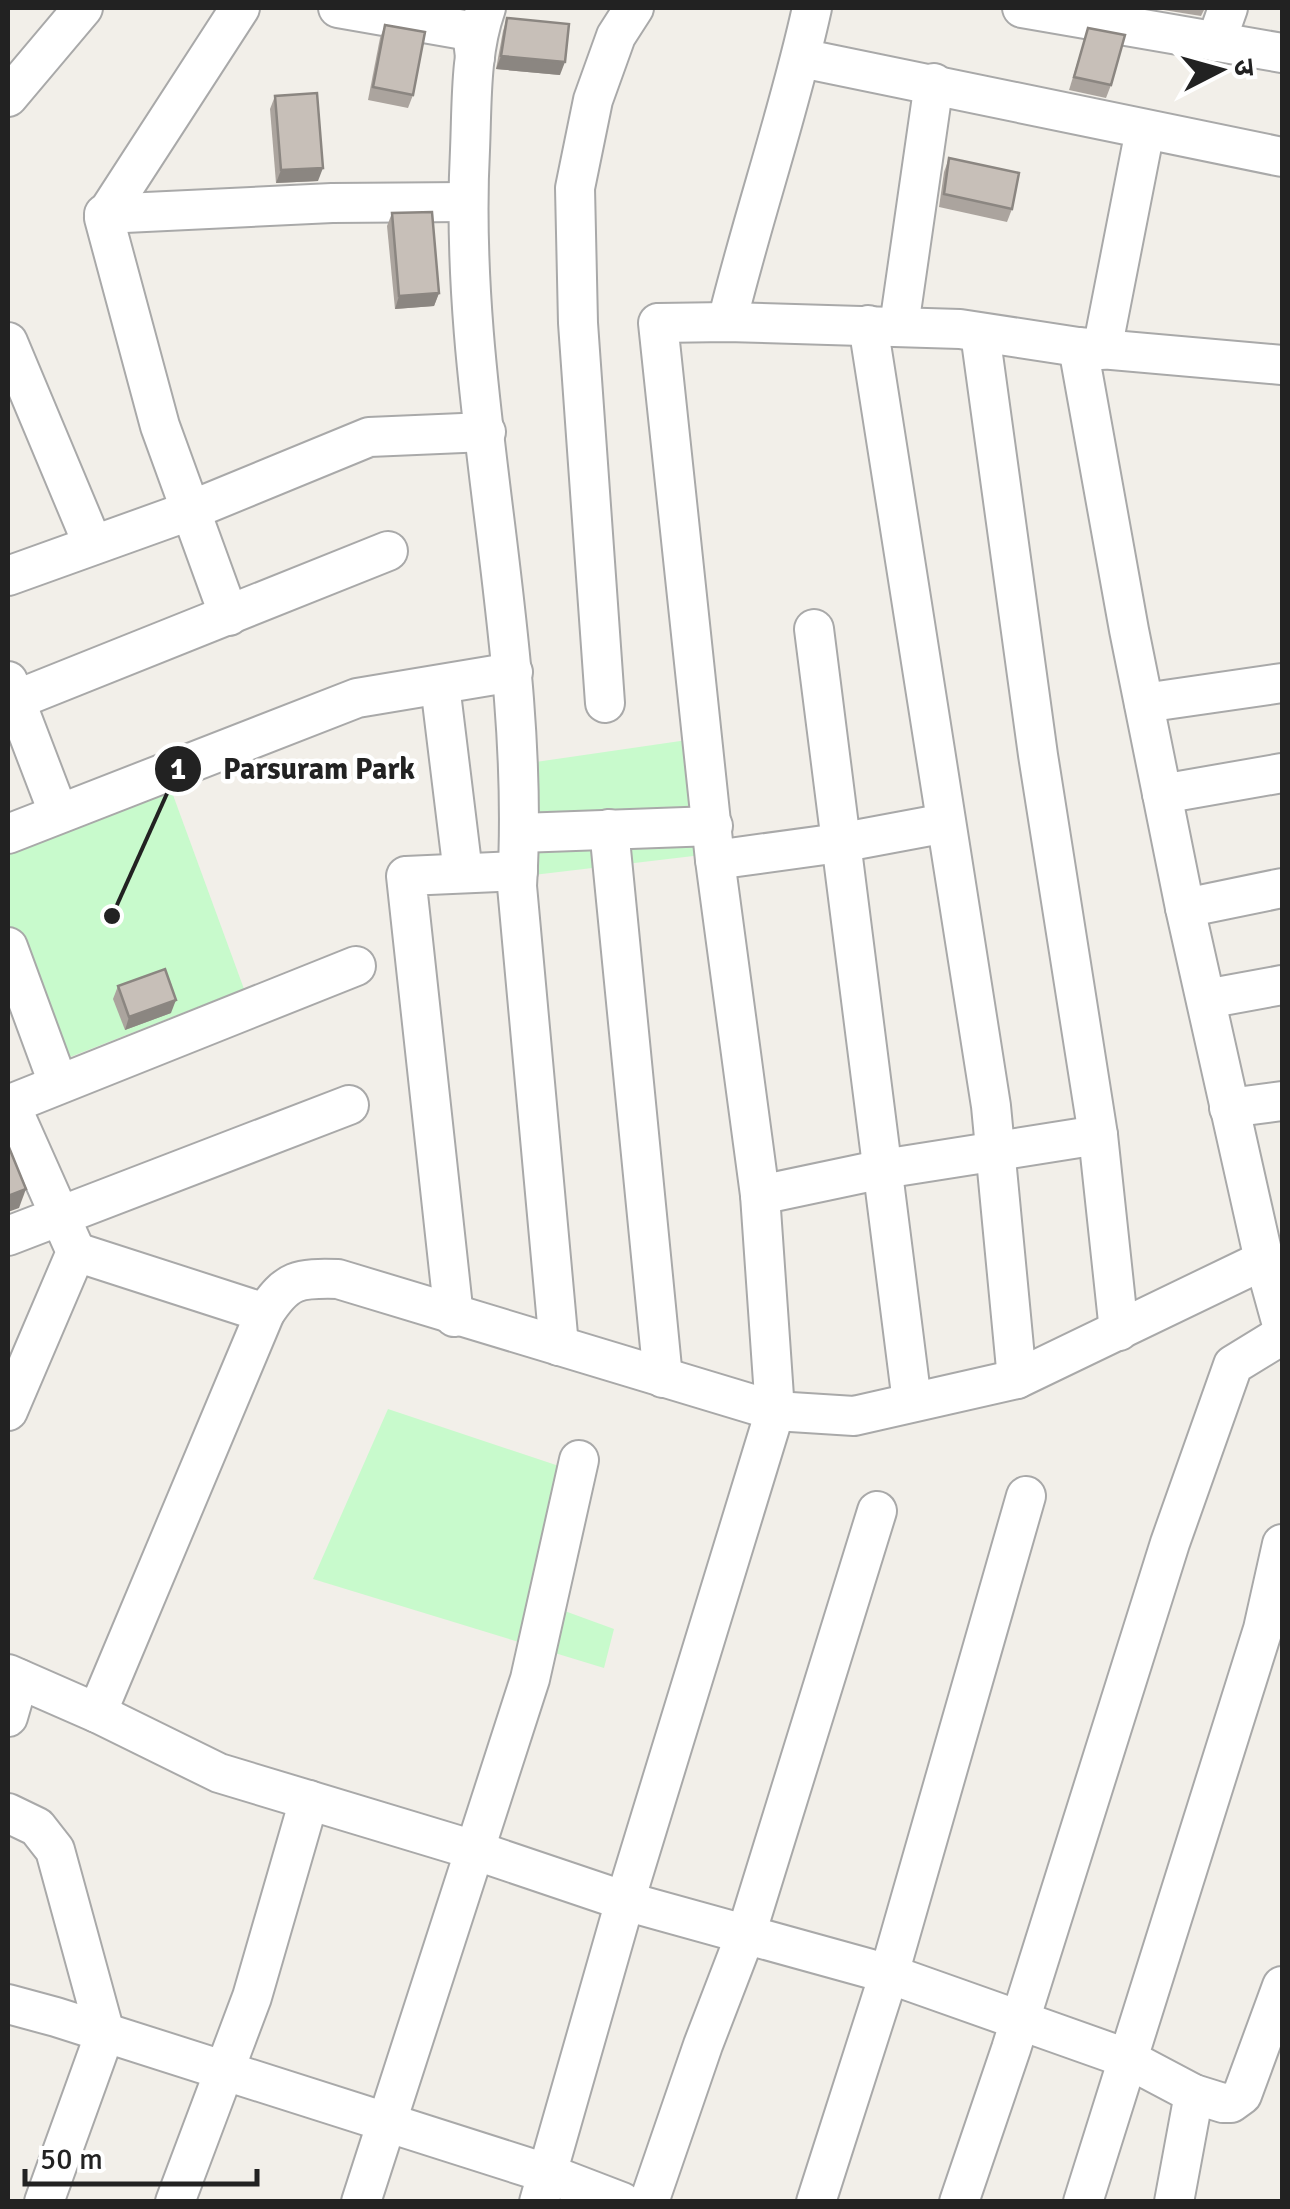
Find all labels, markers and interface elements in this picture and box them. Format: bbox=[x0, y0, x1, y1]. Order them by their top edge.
north arrow bbox=[1170, 20, 1270, 120]
text: उ bbox=[1226, 58, 1262, 78]
callout: Parsuram Park bbox=[153, 739, 435, 799]
text: 1 bbox=[170, 751, 186, 788]
text: Parsuram Park bbox=[223, 751, 415, 788]
scale bar bbox=[25, 2124, 258, 2186]
text: 50 m bbox=[40, 2141, 103, 2178]

